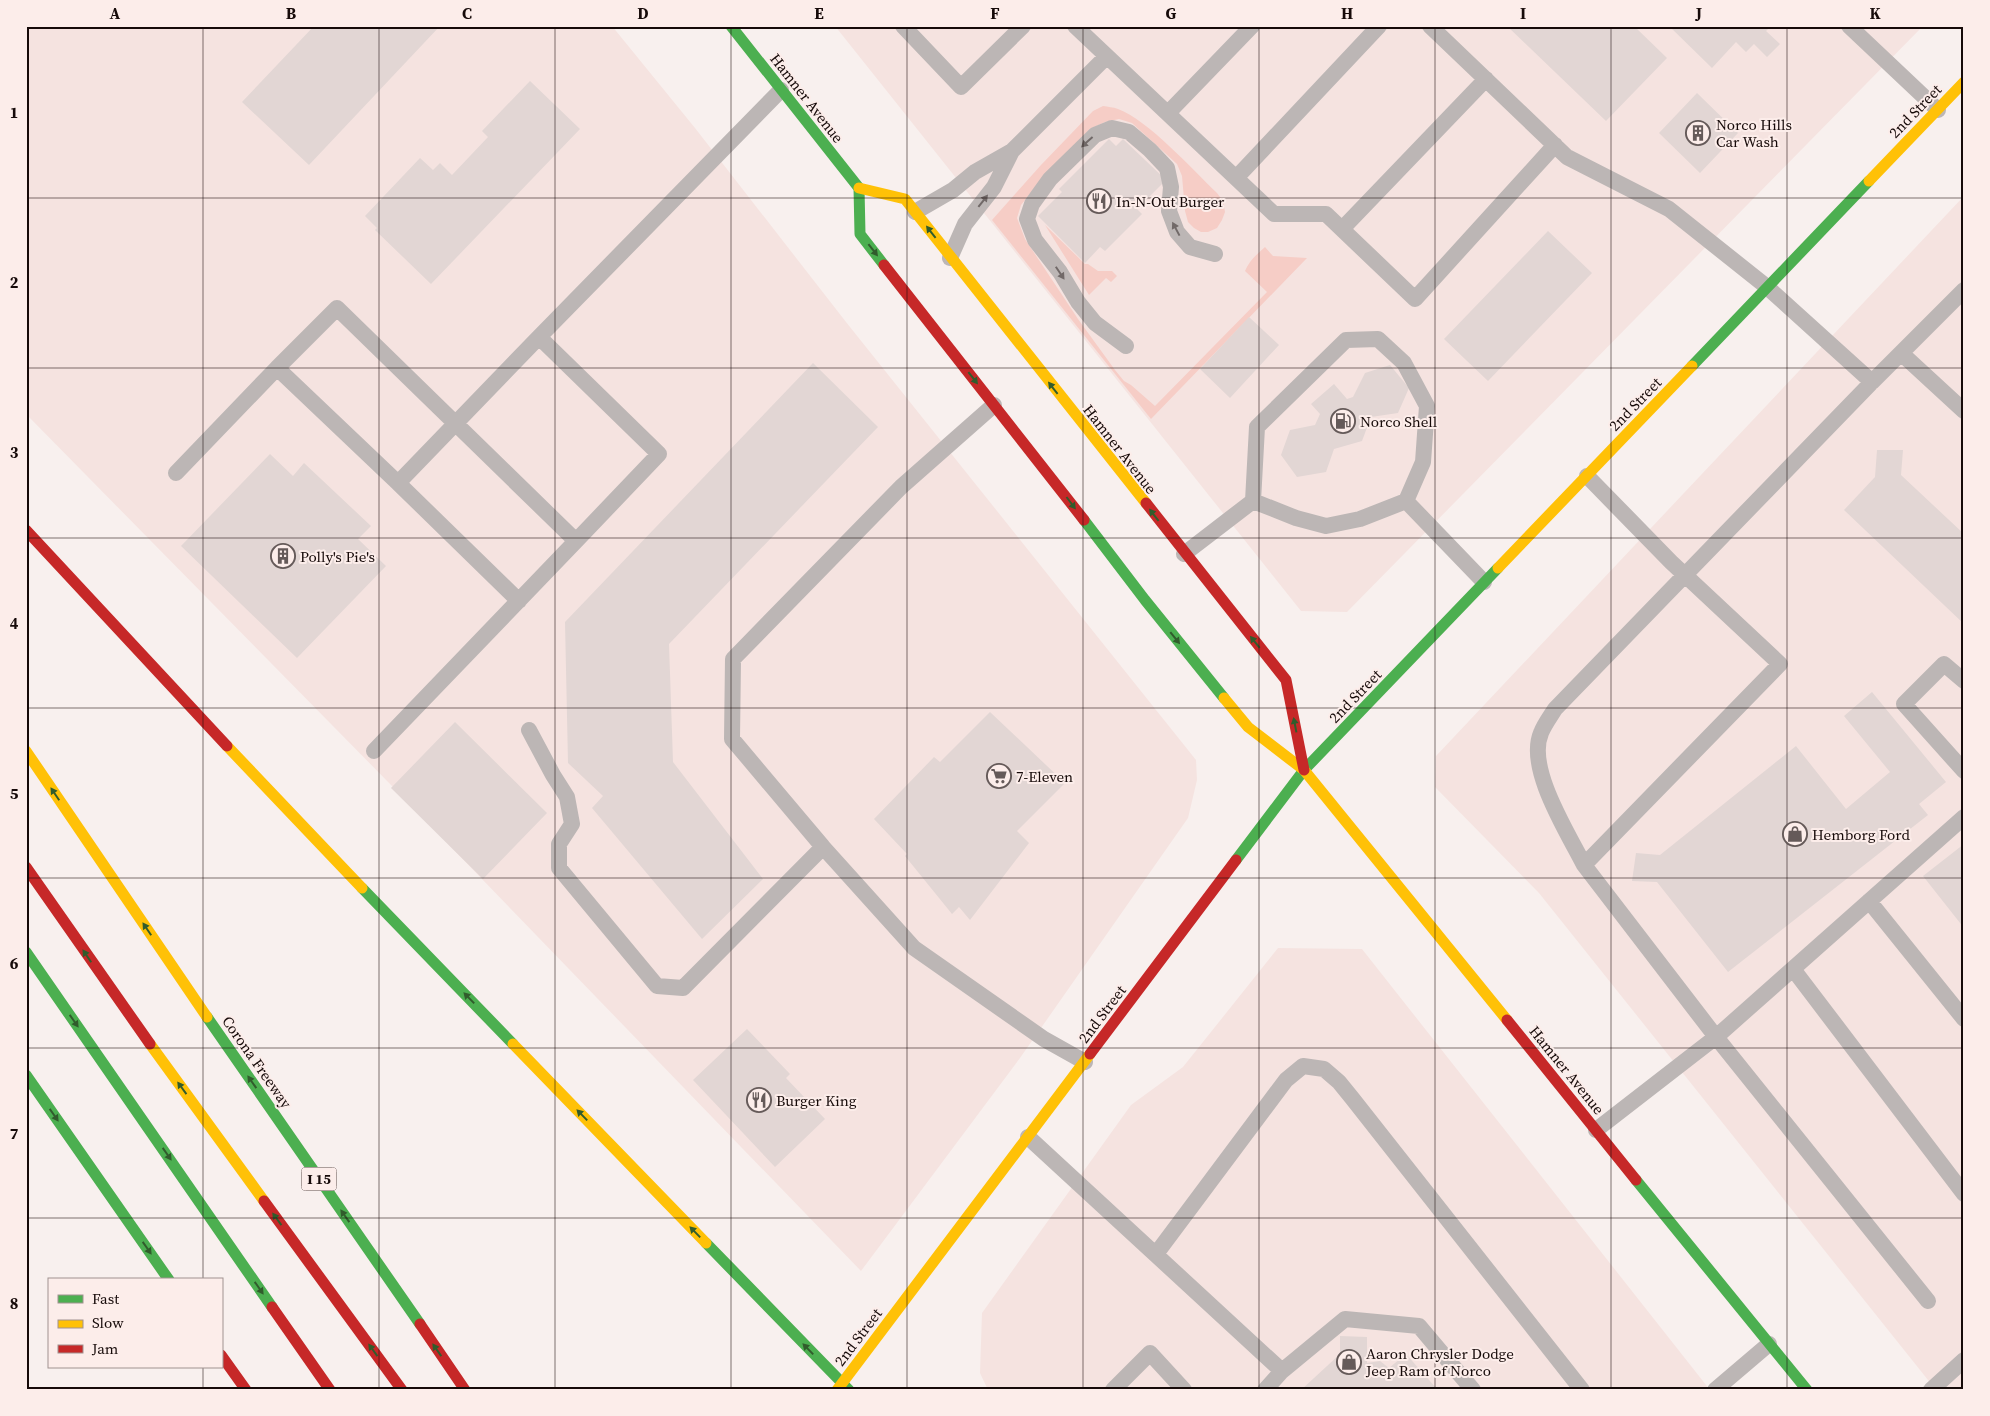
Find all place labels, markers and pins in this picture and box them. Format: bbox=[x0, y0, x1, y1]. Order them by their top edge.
place label: Norco Hills Car Wash bbox=[1716, 114, 1792, 152]
building icon: Norco Hills Car Wash bbox=[1685, 120, 1711, 146]
restaurant icon: In-N-Out Burger bbox=[1086, 188, 1112, 214]
place label: In-N-Out Burger bbox=[1116, 191, 1225, 212]
fuel station icon: Norco Shell bbox=[1330, 408, 1356, 434]
place label: Norco Shell bbox=[1360, 411, 1438, 432]
building icon: Polly's Pie's bbox=[270, 543, 296, 569]
place label: Polly's Pie's bbox=[300, 546, 375, 567]
supermarket icon: 7-Eleven bbox=[986, 763, 1012, 789]
place label: 7-Eleven bbox=[1016, 766, 1073, 787]
shop icon: Hemborg Ford bbox=[1782, 821, 1808, 847]
place label: Hemborg Ford bbox=[1812, 824, 1911, 845]
restaurant icon: Burger King bbox=[746, 1087, 772, 1113]
place label: Burger King bbox=[776, 1090, 857, 1111]
place label: Aaron Chrysler Dodge Jeep Ram of Norco bbox=[1365, 1343, 1514, 1381]
shop icon: Aaron Chrysler Dodge Jeep Ram of Norco bbox=[1336, 1349, 1362, 1375]

